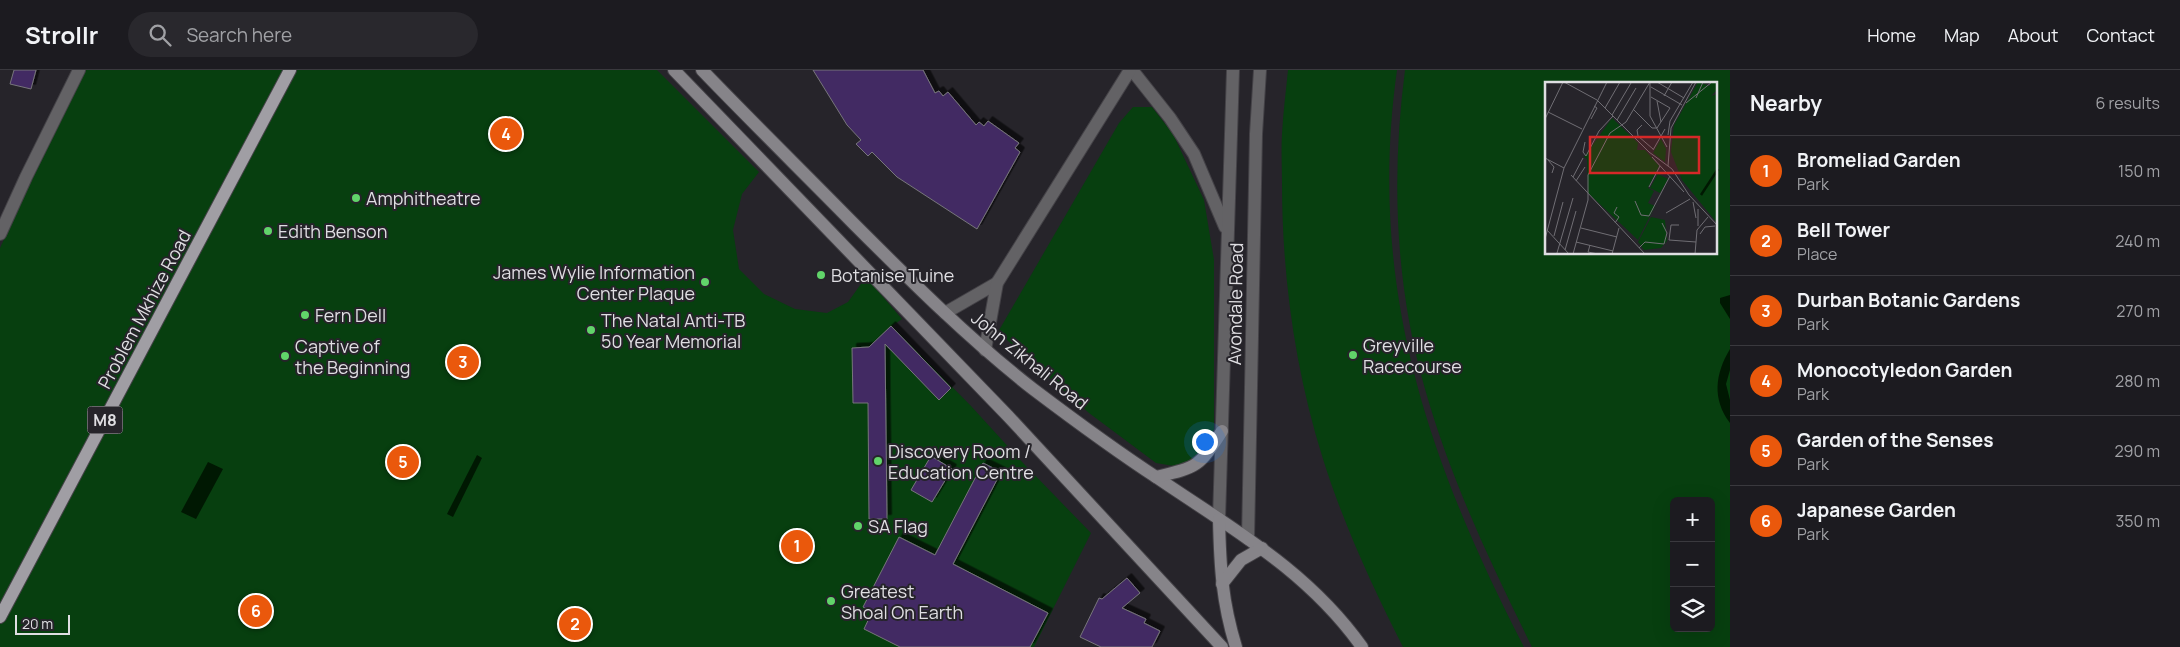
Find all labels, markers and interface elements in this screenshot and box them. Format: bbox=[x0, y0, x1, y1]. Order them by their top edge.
search box bbox=[128, 12, 478, 57]
text: Strollr bbox=[25, 18, 98, 51]
icon: search bbox=[146, 21, 174, 49]
text: Search here bbox=[186, 22, 292, 48]
text: Home bbox=[1867, 23, 1916, 47]
text: Map bbox=[1944, 23, 1980, 47]
text: About bbox=[2008, 23, 2058, 47]
text: Contact bbox=[2086, 23, 2155, 47]
inset map bbox=[1545, 82, 1718, 255]
text: Nearby bbox=[1750, 89, 1822, 117]
text: 6 results bbox=[2095, 92, 2160, 114]
pin: 4 bbox=[490, 115, 522, 153]
text: Bromeliad Garden bbox=[1797, 147, 1961, 173]
text: 1 bbox=[1762, 160, 1770, 182]
text: 150 m bbox=[2118, 160, 2160, 182]
text: Park bbox=[1797, 173, 1829, 195]
place label: Amphitheatre bbox=[366, 186, 481, 210]
marker: Amphitheatre bbox=[350, 192, 362, 204]
text: Bell Tower bbox=[1797, 217, 1890, 243]
place label: Edith Benson bbox=[278, 219, 387, 243]
marker: Edith Benson bbox=[262, 225, 274, 237]
street label: Problem Mkhize Road bbox=[92, 226, 196, 392]
text: 2 bbox=[1761, 230, 1771, 252]
text: 240 m bbox=[2115, 230, 2160, 252]
street label: Avondale Road bbox=[1222, 243, 1248, 365]
text: Place bbox=[1797, 243, 1837, 265]
place label: James Wylie Information Center Plaque bbox=[493, 260, 695, 305]
place label: Botanise Tuine bbox=[831, 263, 954, 287]
marker: Botanise Tuine bbox=[815, 269, 827, 281]
marker: James Wylie Information Center Plaque bbox=[699, 276, 711, 288]
text: Durban Botanic Gardens bbox=[1797, 287, 2020, 313]
text: 3 bbox=[1761, 300, 1771, 322]
text: 270 m bbox=[2116, 300, 2160, 322]
place label: Fern Dell bbox=[315, 303, 386, 327]
street label: John Zikhali Road bbox=[967, 306, 1093, 414]
place label: The Natal Anti-TB 50 Year Memorial bbox=[601, 308, 745, 353]
marker: Fern Dell bbox=[299, 309, 311, 321]
text: Park bbox=[1797, 313, 1829, 335]
marker: The Natal Anti-TB 50 Year Memorial bbox=[585, 324, 597, 336]
place label: Greyville Racecourse bbox=[1363, 333, 1462, 378]
place label: Captive of the Beginning bbox=[295, 334, 410, 379]
pin: 3 bbox=[447, 343, 479, 381]
marker: Greyville Racecourse bbox=[1347, 349, 1359, 361]
marker: Captive of the Beginning bbox=[279, 350, 291, 362]
text: Monocotyledon Garden bbox=[1797, 357, 2012, 383]
text: 4 bbox=[1761, 370, 1771, 392]
text: 280 m bbox=[2115, 370, 2160, 392]
text: Park bbox=[1797, 383, 1829, 405]
road number: M8 bbox=[88, 406, 122, 434]
text: Garden of the Senses bbox=[1797, 427, 1993, 453]
your location bbox=[1192, 429, 1218, 455]
place label: Discovery Room / Education Centre bbox=[888, 439, 1034, 484]
text: 5 bbox=[1761, 440, 1771, 462]
text: 290 m bbox=[2114, 440, 2160, 462]
pin: 5 bbox=[387, 443, 419, 481]
text: Park bbox=[1797, 453, 1829, 475]
marker: Discovery Room / Education Centre bbox=[872, 455, 884, 467]
map controls bbox=[1670, 497, 1715, 632]
button: + bbox=[1670, 497, 1715, 542]
text: Japanese Garden bbox=[1797, 497, 1956, 523]
text: 6 bbox=[1761, 510, 1771, 532]
text: 350 m bbox=[2115, 510, 2160, 532]
place label: SA Flag bbox=[868, 514, 928, 538]
marker: SA Flag bbox=[852, 520, 864, 532]
text: Park bbox=[1797, 523, 1829, 545]
pin: 1 bbox=[781, 527, 813, 565]
button: − bbox=[1670, 542, 1715, 587]
place label: Greatest Shoal On Earth bbox=[841, 579, 963, 624]
button: layers bbox=[1670, 587, 1715, 632]
pin: 6 bbox=[240, 592, 272, 630]
marker: Greatest Shoal On Earth bbox=[825, 595, 837, 607]
pin: 2 bbox=[559, 605, 591, 643]
scale bar bbox=[15, 612, 70, 635]
text: 20 m bbox=[22, 614, 53, 633]

